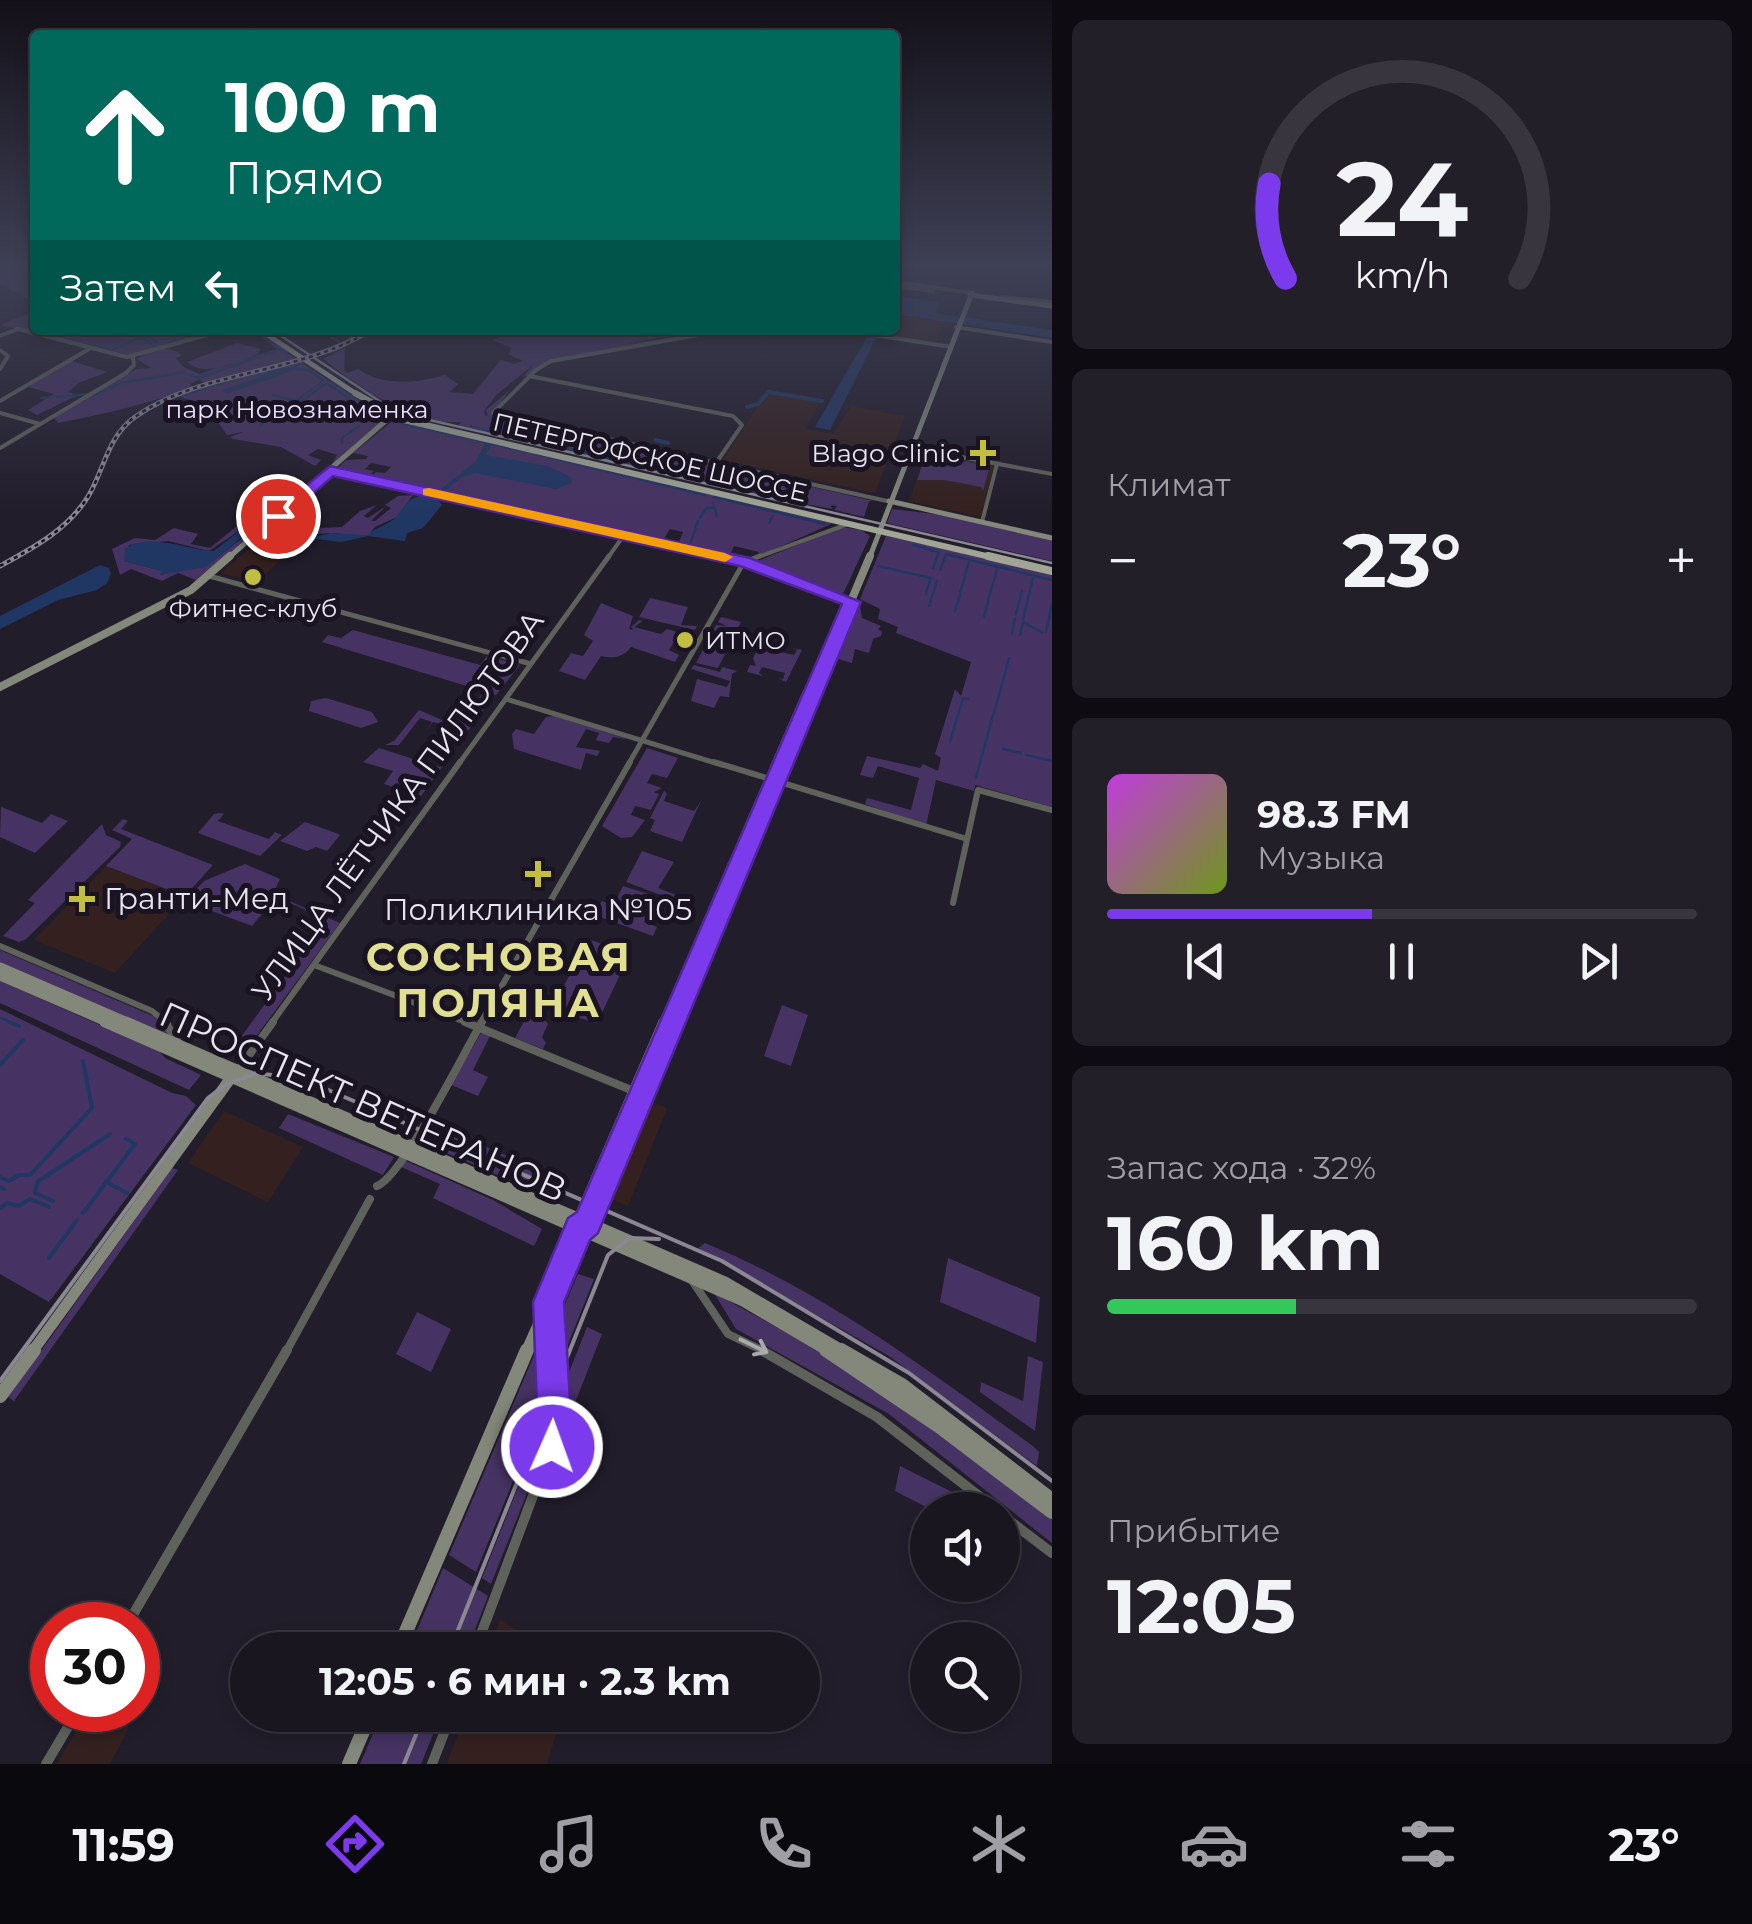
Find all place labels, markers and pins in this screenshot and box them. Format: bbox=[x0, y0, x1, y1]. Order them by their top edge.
place label: Blago Clinic bbox=[811, 438, 960, 468]
marker: Blago Clinic bbox=[970, 440, 996, 466]
pin bbox=[236, 474, 321, 559]
marker: Фитнес-клуб bbox=[242, 566, 264, 588]
place label: Фитнес-клуб bbox=[169, 593, 337, 623]
place label: ИТМО bbox=[705, 625, 786, 655]
marker: ИТМО bbox=[674, 629, 696, 651]
marker: Поликлиника №105 bbox=[525, 861, 551, 887]
place label: Гранти-Мед bbox=[104, 880, 289, 917]
marker: Гранти-Мед bbox=[69, 886, 95, 912]
place label: Поликлиника №105 bbox=[384, 891, 692, 928]

